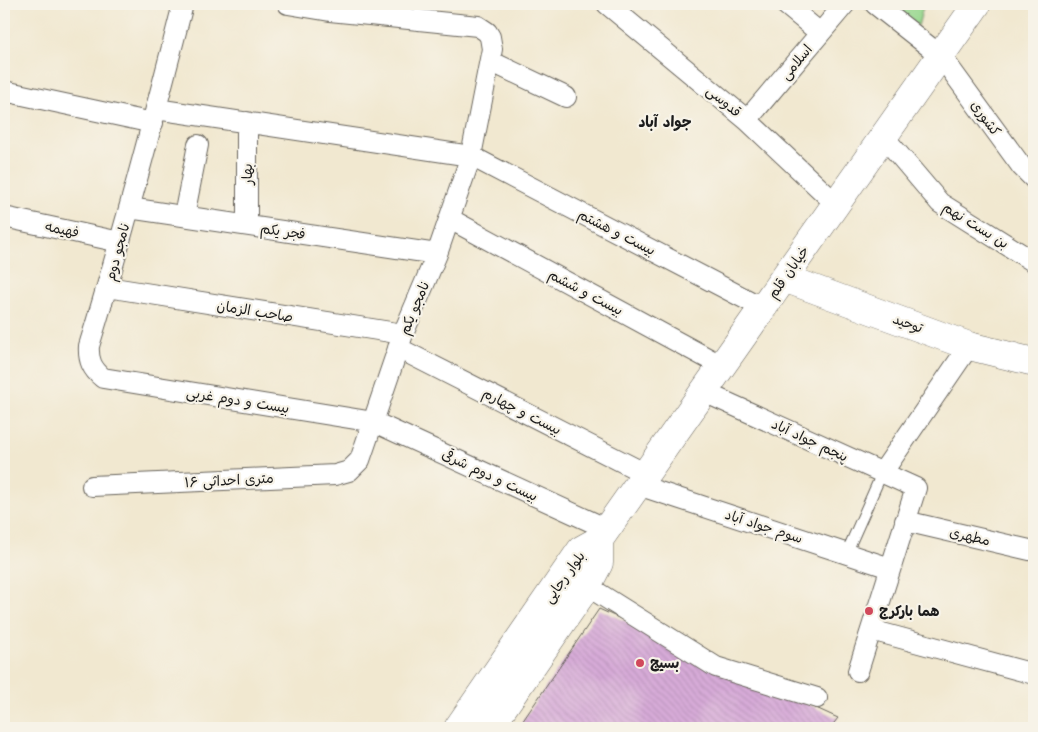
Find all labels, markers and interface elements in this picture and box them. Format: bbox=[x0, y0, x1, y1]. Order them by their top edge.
street label: اسلامی bbox=[776, 41, 816, 83]
street label: قدوسی bbox=[703, 81, 745, 121]
street label: کشوری bbox=[967, 97, 1005, 139]
district label: جواد آباد bbox=[638, 112, 692, 132]
street label: بهار bbox=[238, 163, 256, 186]
street label: بن بست نهم bbox=[939, 198, 1012, 254]
street label: بیست و هشتم bbox=[574, 205, 659, 261]
street label: فهیمه bbox=[43, 217, 81, 241]
street label: فجر یکم bbox=[259, 219, 307, 245]
street label: نامجو دوم bbox=[101, 221, 135, 283]
street label: خیابان قلم bbox=[763, 242, 814, 303]
street label: بیست و ششم bbox=[545, 265, 626, 321]
street label: نامجو یکم bbox=[395, 279, 435, 338]
street label: صاحب الزمان bbox=[216, 296, 294, 326]
street label: توحید bbox=[890, 309, 927, 337]
street label: بیست و دوم غربی bbox=[185, 383, 291, 419]
street label: بیست و چهارم bbox=[479, 383, 564, 440]
street label: پنجم جواد آباد bbox=[768, 414, 851, 467]
street label: بیست و دوم شرقی bbox=[438, 445, 541, 507]
street label: ۱۶ متری احداثی bbox=[184, 469, 274, 491]
street label: سوم جواد آباد bbox=[722, 505, 805, 550]
street label: مطهری bbox=[948, 523, 992, 549]
street label: بلوار رجایی bbox=[539, 547, 589, 607]
place label: هما بارکرج bbox=[879, 602, 939, 620]
marker: هما بارکرج bbox=[863, 605, 875, 617]
place label: بسیج bbox=[650, 654, 679, 672]
marker: بسیج bbox=[634, 657, 646, 669]

